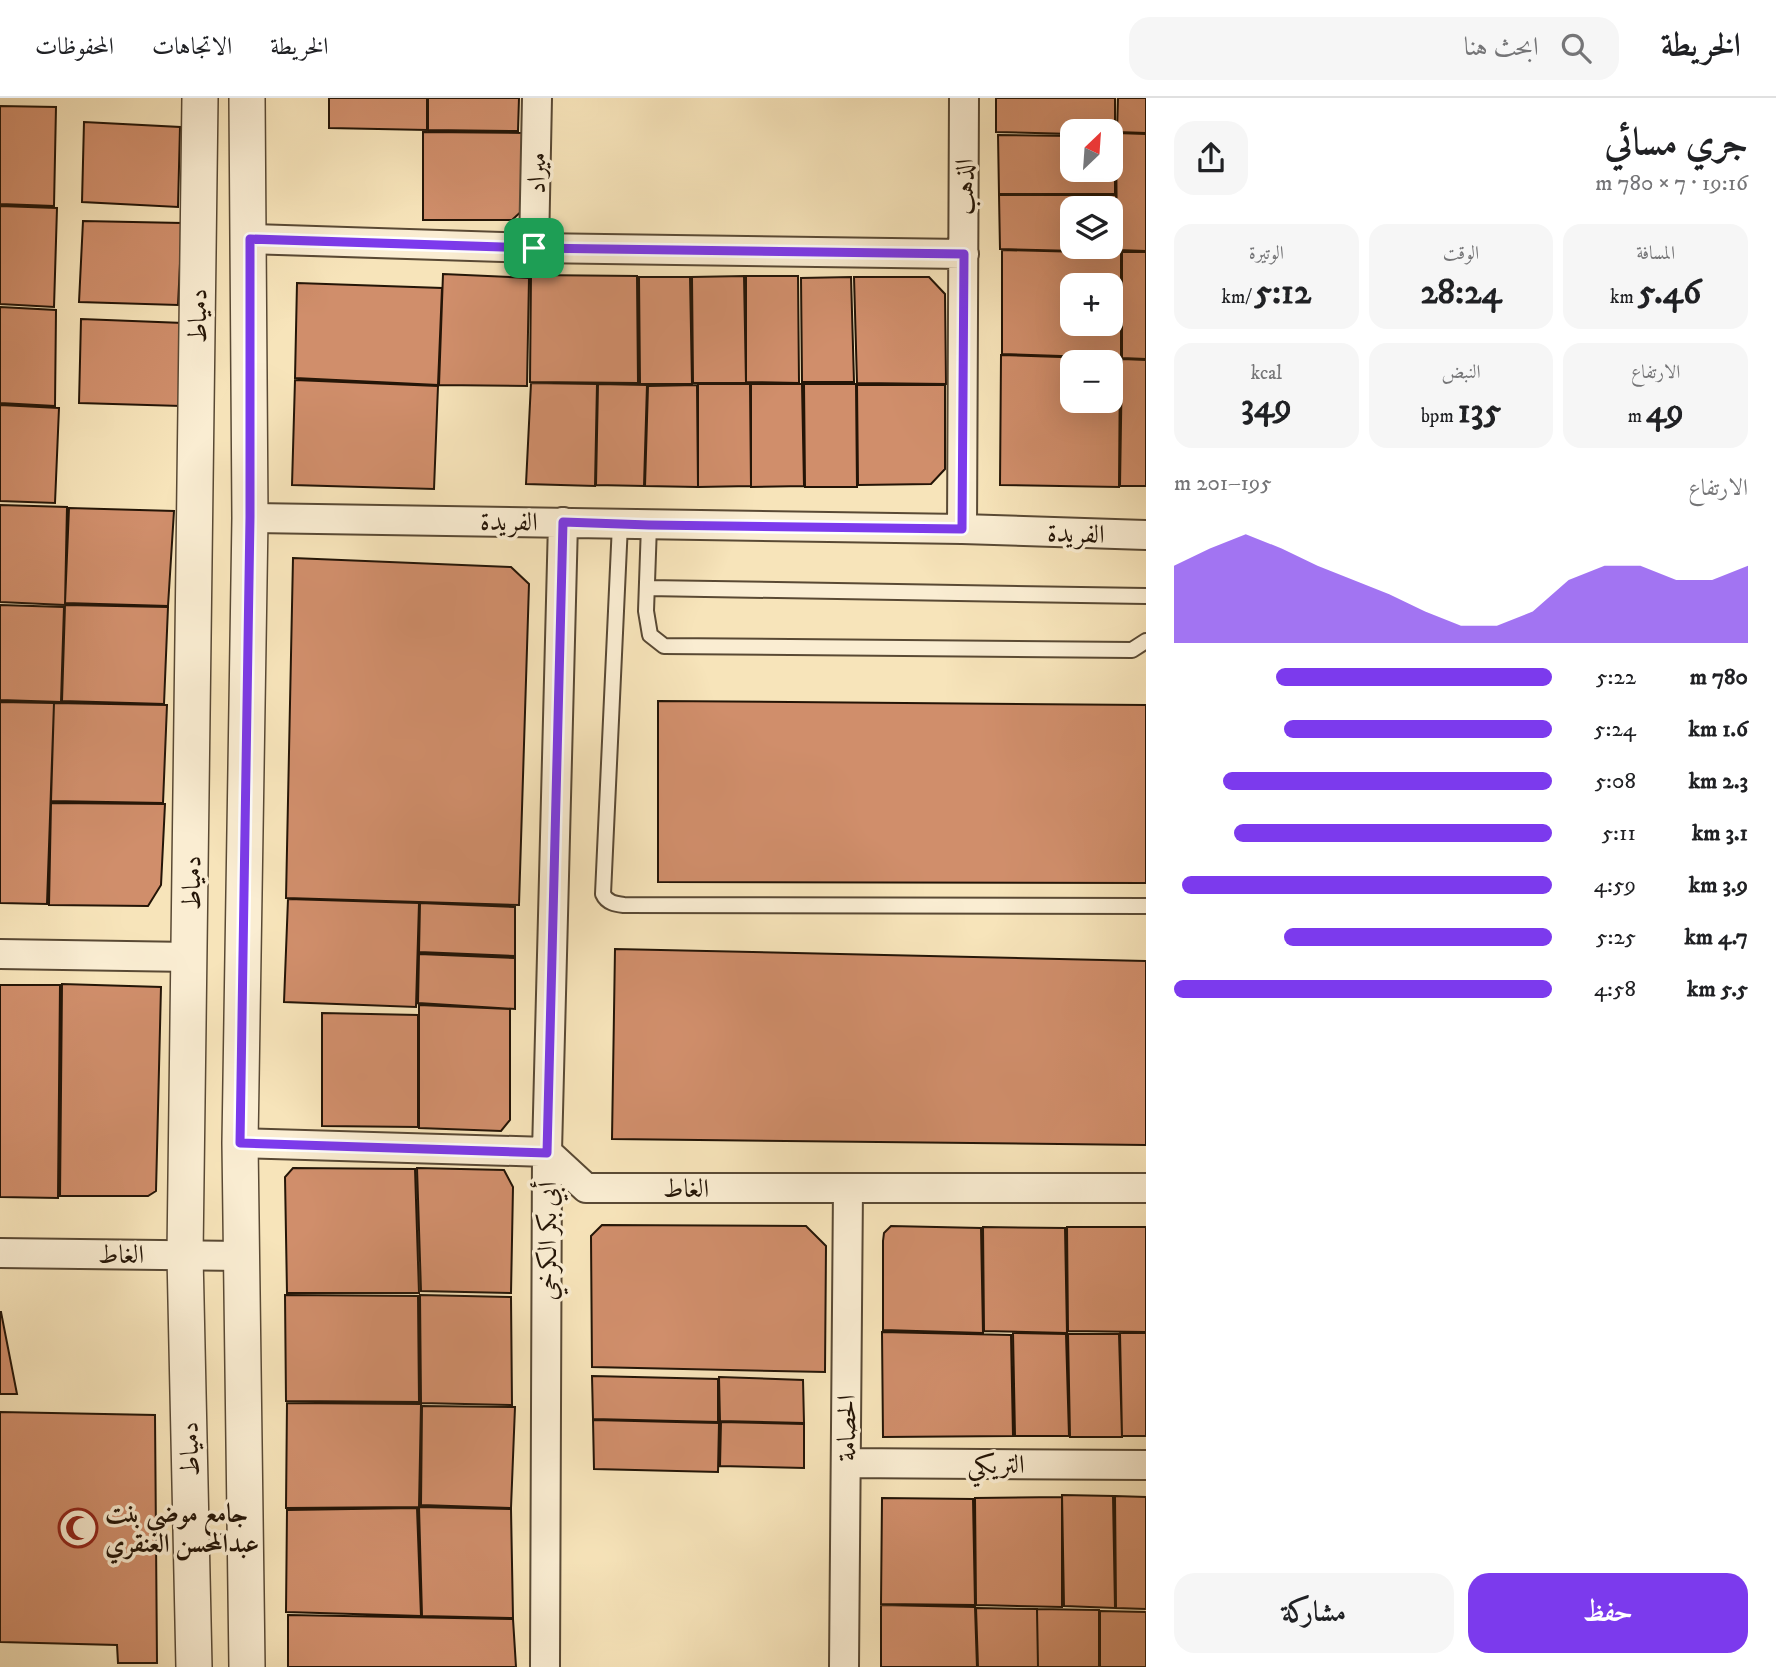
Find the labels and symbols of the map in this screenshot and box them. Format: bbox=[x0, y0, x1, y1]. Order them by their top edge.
north arrow bbox=[1060, 119, 1124, 182]
street label: ميراد bbox=[521, 152, 554, 194]
street label: الذهب bbox=[949, 159, 982, 215]
pin bbox=[504, 218, 564, 278]
street label: دمياط bbox=[182, 288, 215, 344]
street label: الفريدة bbox=[480, 505, 538, 540]
street label: الفريدة bbox=[1047, 517, 1105, 552]
street label: دمياط bbox=[176, 855, 209, 911]
street label: الغاط bbox=[663, 1173, 709, 1206]
street label: أبي بكر الكرخي bbox=[530, 1181, 569, 1301]
street label: الغاط bbox=[98, 1239, 144, 1272]
street label: الحصامة bbox=[831, 1395, 864, 1461]
street label: دمياط bbox=[174, 1421, 207, 1477]
street label: التريكي bbox=[967, 1449, 1025, 1488]
place label: جامع موضي بنت عبدالمحسن العنقري bbox=[105, 1498, 259, 1565]
mosque icon: جامع موضي بنت عبدالمحسن العنقري bbox=[57, 1507, 99, 1549]

